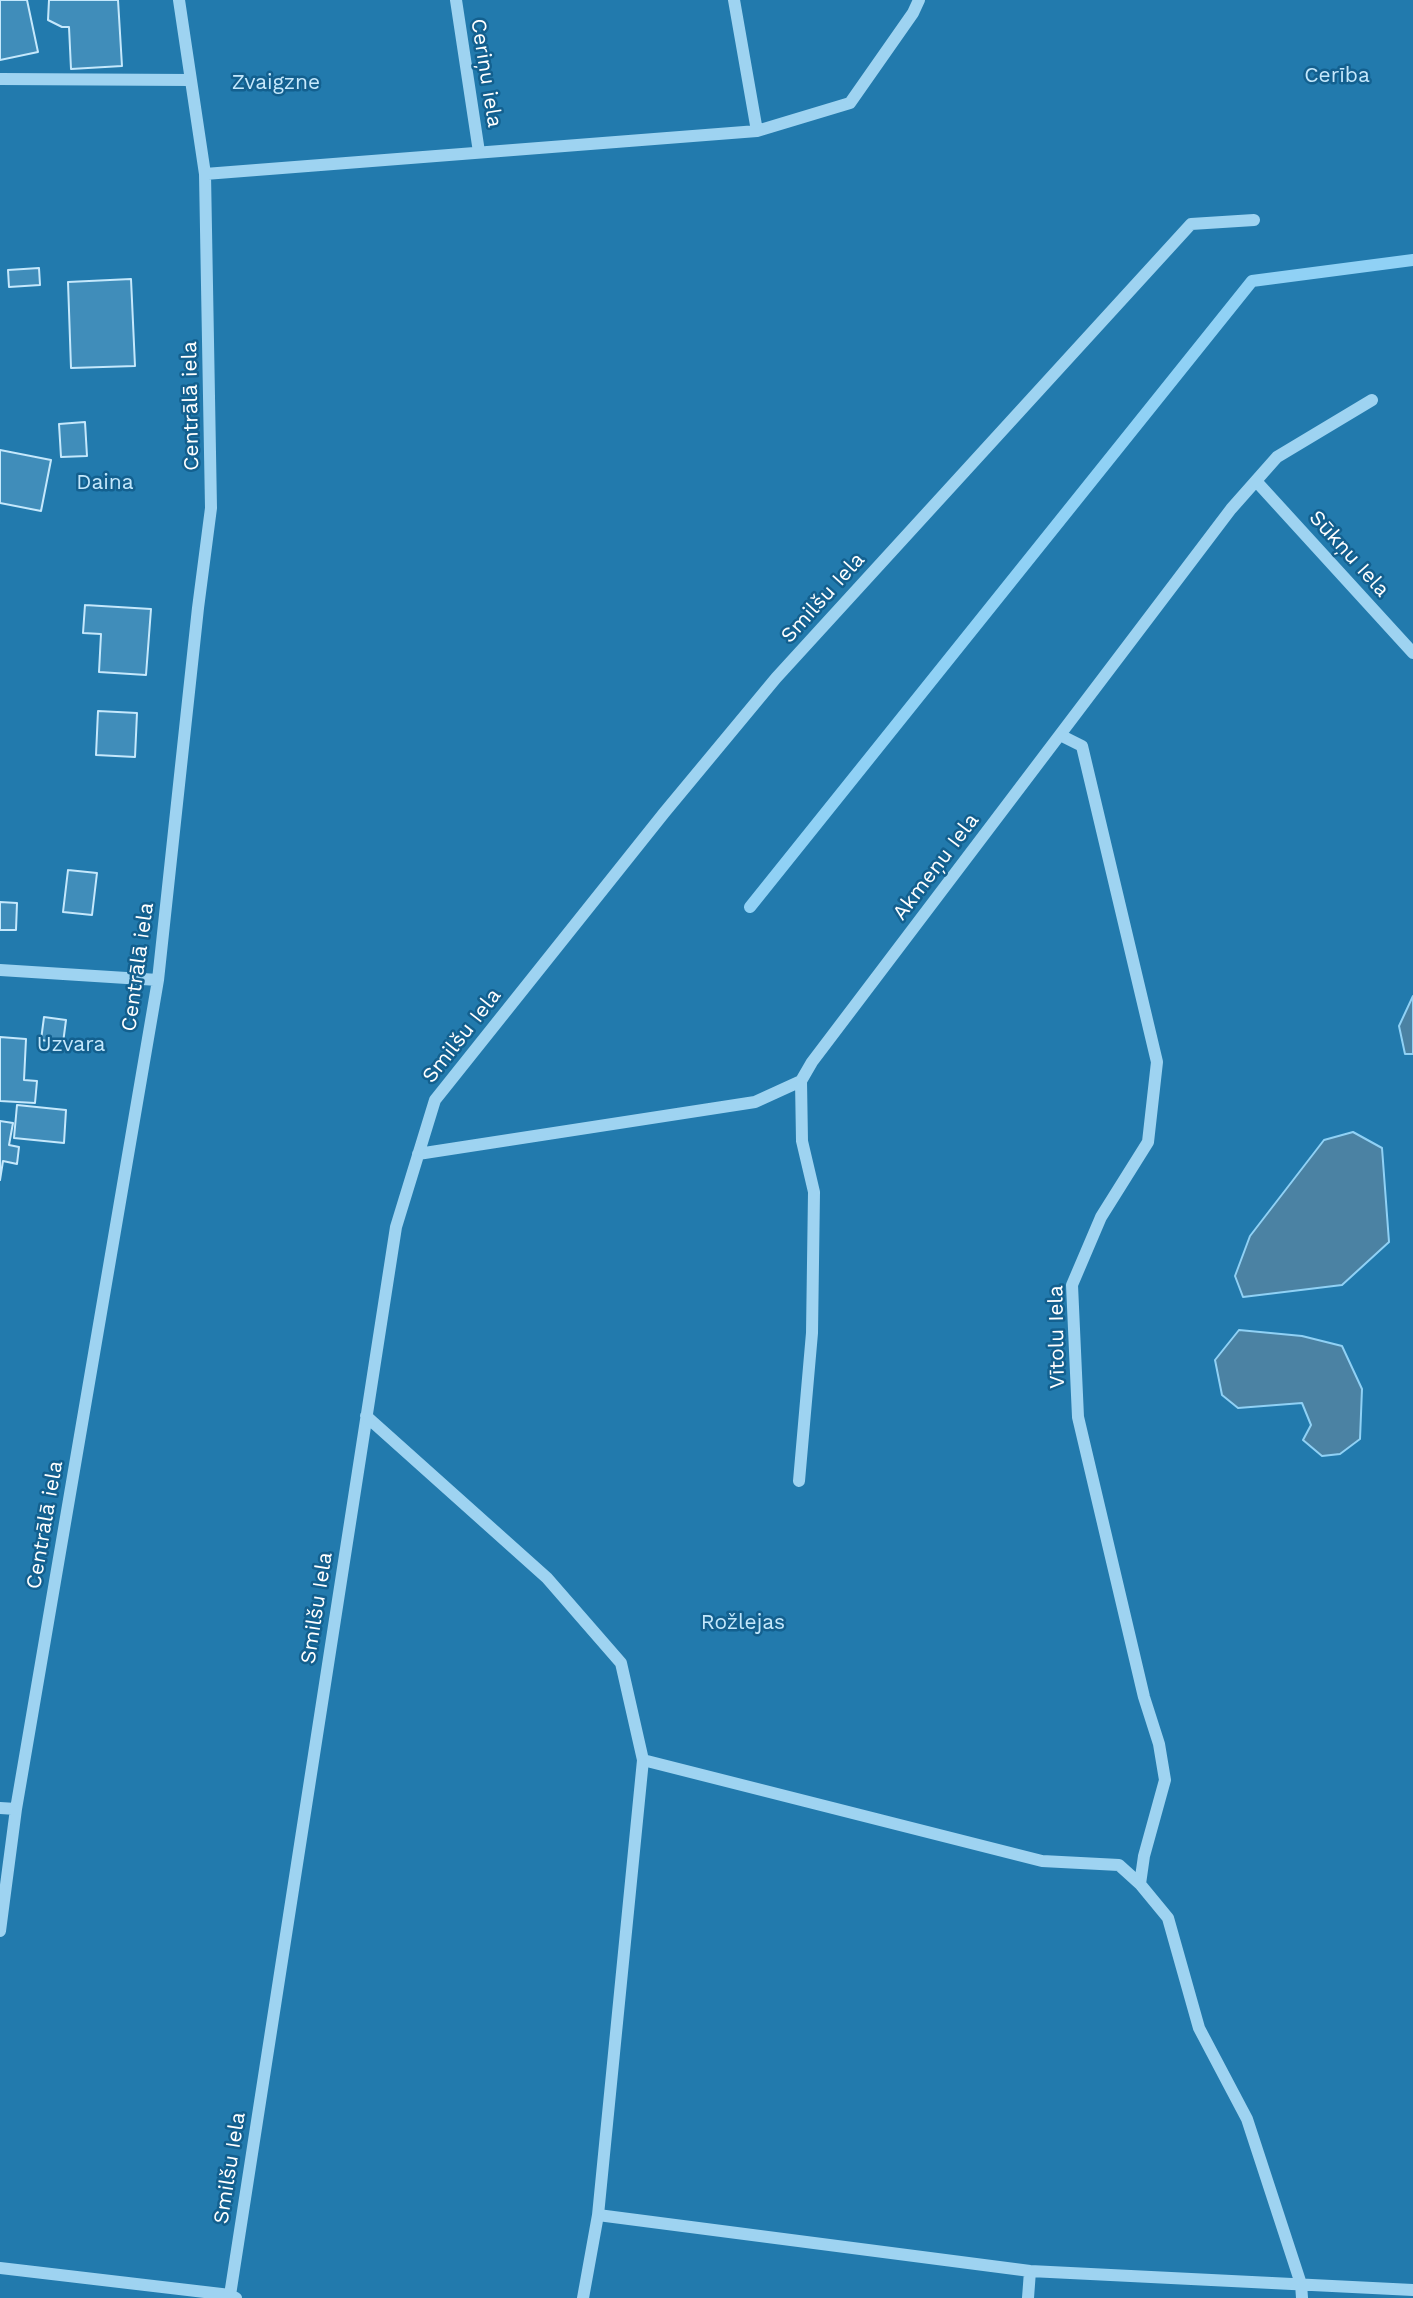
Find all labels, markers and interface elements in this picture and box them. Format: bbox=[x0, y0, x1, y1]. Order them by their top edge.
street label: Ceriņu iela bbox=[465, 17, 507, 129]
park label: Cerība bbox=[1304, 63, 1370, 89]
park label: Zvaigzne bbox=[232, 70, 320, 96]
street label: Centrālā iela bbox=[177, 341, 205, 471]
park label: Daina bbox=[76, 470, 134, 496]
street label: Sūkņu Iela bbox=[1304, 506, 1394, 602]
street label: Smilšu Iela bbox=[776, 548, 870, 648]
street label: Akmeņu Iela bbox=[888, 809, 984, 925]
street label: Centrālā iela bbox=[116, 901, 160, 1033]
street label: Smilšu Iela bbox=[417, 984, 507, 1088]
park label: Uzvara bbox=[37, 1032, 105, 1058]
street label: Vītolu Iela bbox=[1043, 1285, 1071, 1389]
street label: Centrālā iela bbox=[21, 1459, 69, 1591]
street label: Smilšu Iela bbox=[296, 1550, 338, 1666]
park label: Rožlejas bbox=[701, 1610, 785, 1636]
street label: Smilšu Iela bbox=[209, 2110, 251, 2226]

